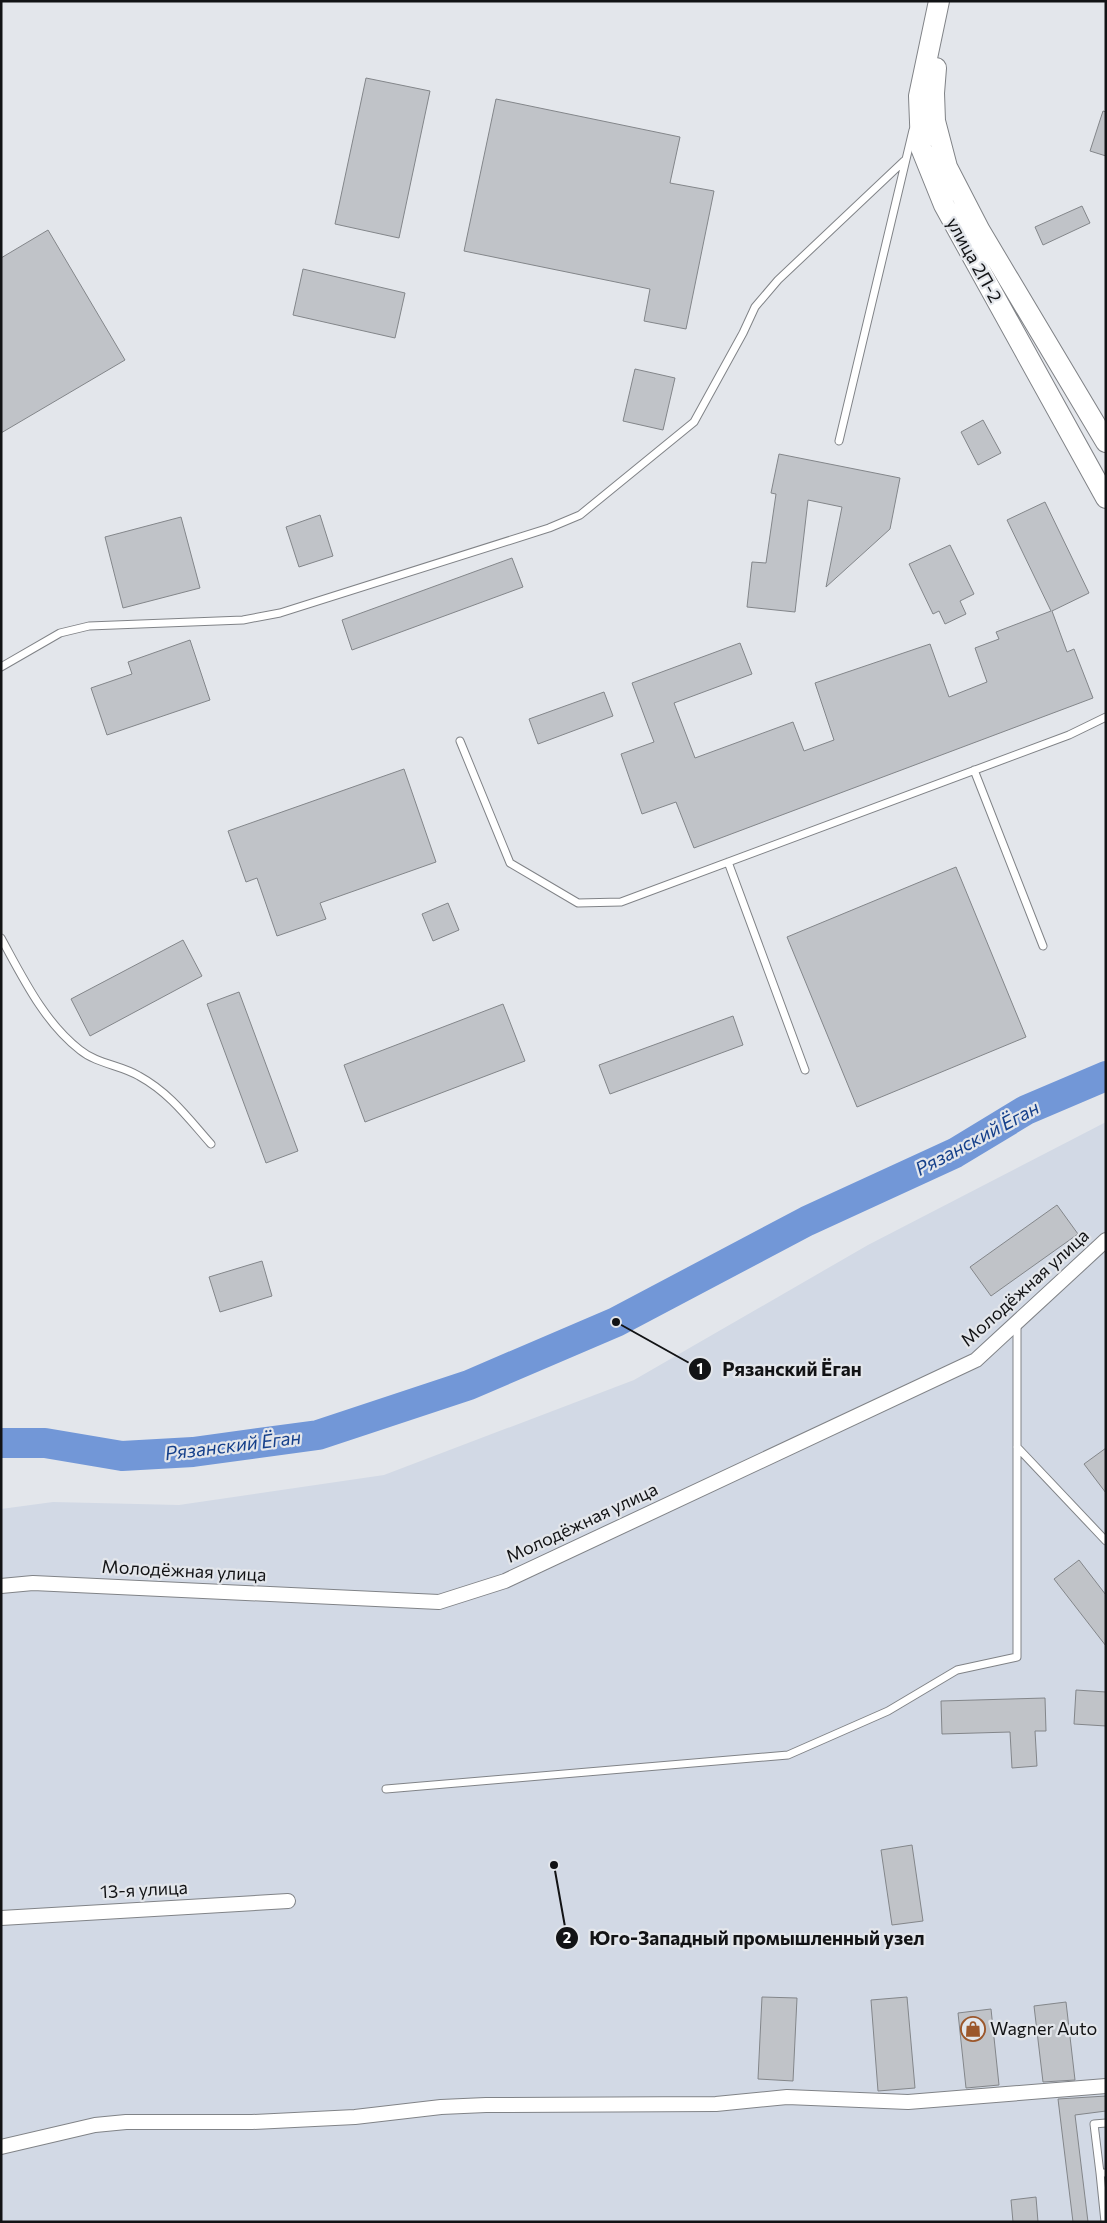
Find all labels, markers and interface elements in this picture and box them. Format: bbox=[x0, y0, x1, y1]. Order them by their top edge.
street label: улица 2П-2 bbox=[943, 213, 1007, 306]
water label: Рязанский Ёган bbox=[911, 1095, 1043, 1180]
street label: Молодёжная улица bbox=[956, 1224, 1093, 1351]
callout: Рязанский Ёган bbox=[687, 1352, 872, 1386]
text: Рязанский Ёган bbox=[722, 1357, 862, 1380]
text: 1 bbox=[697, 1359, 703, 1377]
water label: Рязанский Ёган bbox=[164, 1425, 303, 1464]
street label: Молодёжная улица bbox=[502, 1477, 661, 1567]
street label: Молодёжная улица bbox=[101, 1555, 267, 1585]
street label: 13-я улица bbox=[100, 1876, 188, 1902]
callout: Юго-Западный промышленный узел bbox=[554, 1921, 934, 1955]
text: Юго-Западный промышленный узел bbox=[589, 1926, 925, 1949]
text: 2 bbox=[563, 1928, 571, 1946]
shop icon: Wagner Auto bbox=[960, 2016, 986, 2042]
place label: Wagner Auto bbox=[990, 2017, 1097, 2039]

